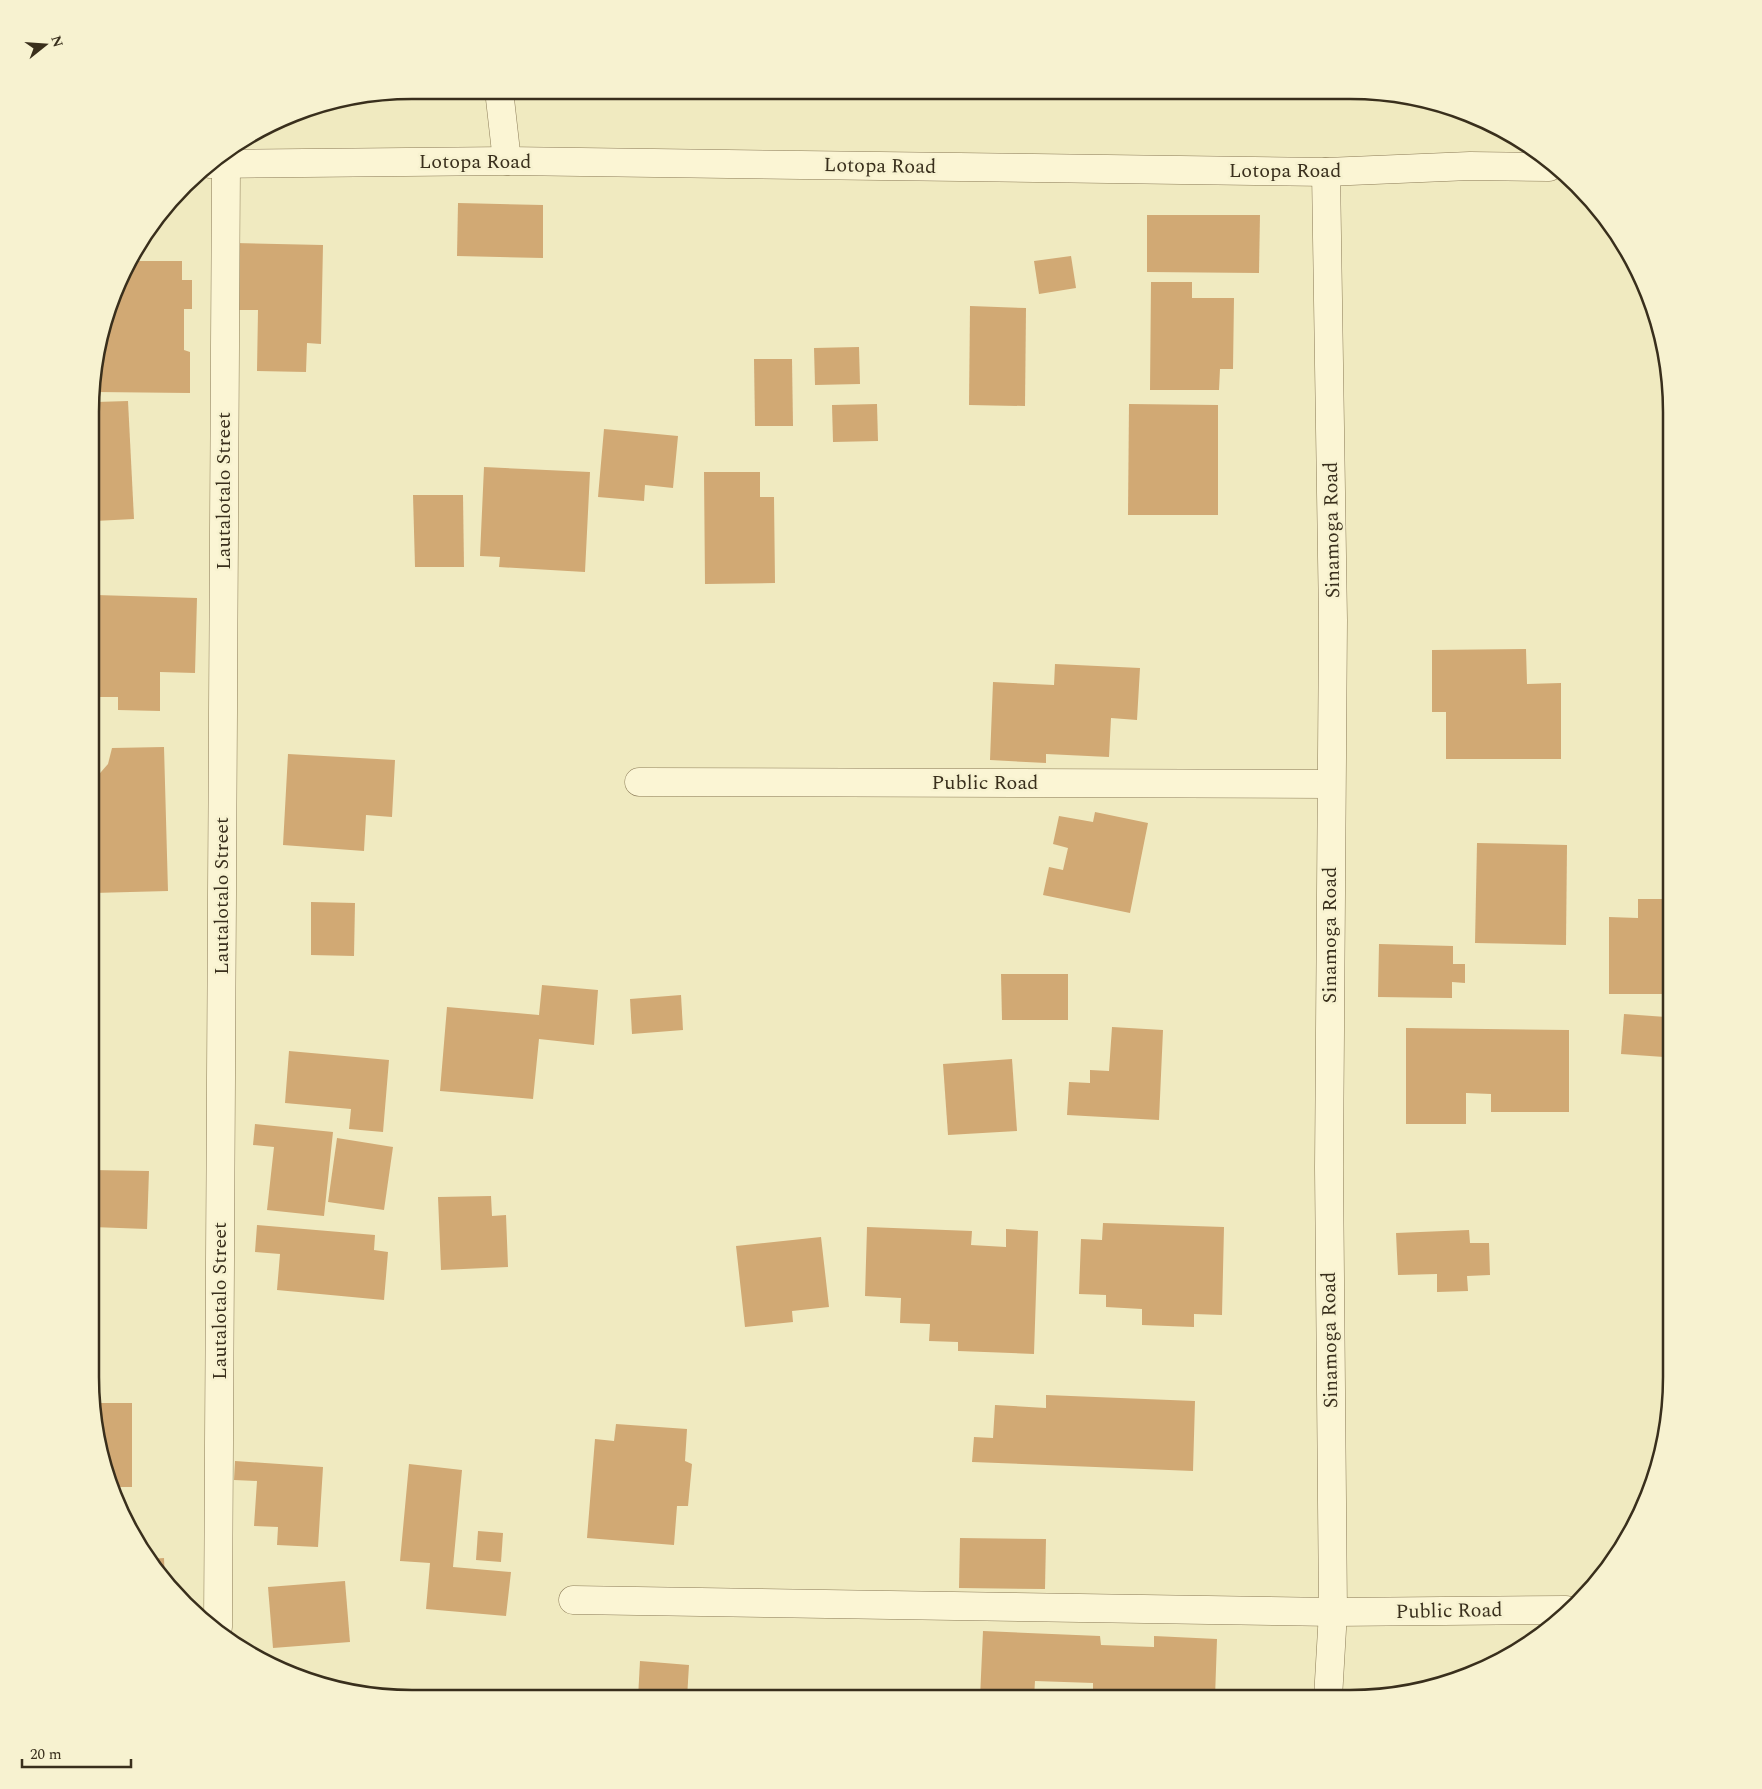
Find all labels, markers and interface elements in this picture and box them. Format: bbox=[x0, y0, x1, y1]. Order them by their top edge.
north arrow bbox=[20, 20, 70, 70]
text: N bbox=[45, 33, 69, 50]
street label: Lotopa Road bbox=[419, 147, 531, 177]
street label: Lotopa Road bbox=[823, 150, 937, 182]
street label: Lotopa Road bbox=[1229, 156, 1341, 186]
street label: Lautalotalo Street bbox=[209, 412, 239, 570]
street label: Sinamoga Road bbox=[1316, 461, 1348, 599]
street label: Public Road bbox=[932, 768, 1038, 798]
street label: Lautalotalo Street bbox=[207, 817, 237, 975]
street label: Sinamoga Road bbox=[1315, 867, 1345, 1003]
street label: Lautalotalo Street bbox=[205, 1222, 235, 1380]
street label: Sinamoga Road bbox=[1314, 1271, 1346, 1409]
street label: Public Road bbox=[1395, 1595, 1503, 1627]
scale bar bbox=[22, 1736, 131, 1768]
text: 20 m bbox=[30, 1743, 62, 1766]

